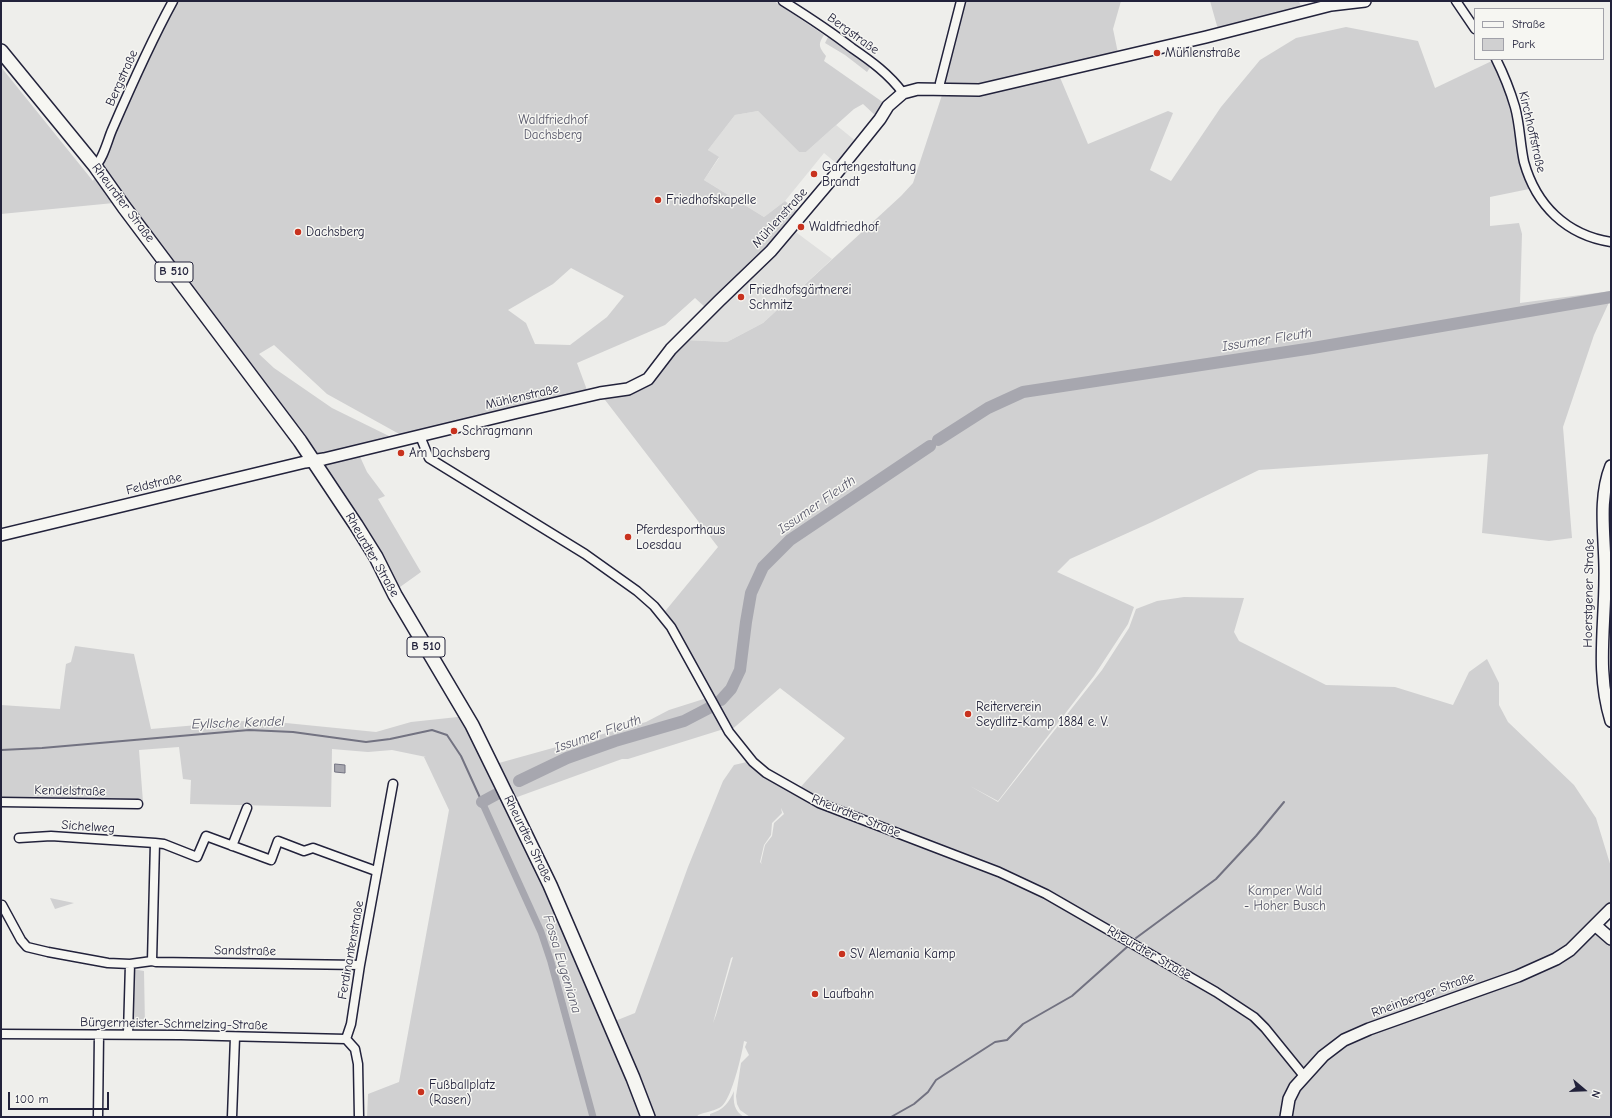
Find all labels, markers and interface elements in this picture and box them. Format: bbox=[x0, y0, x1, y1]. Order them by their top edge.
legend bbox=[1474, 8, 1604, 60]
street label: Bergstraße bbox=[824, 10, 882, 58]
text: Straße bbox=[1512, 17, 1545, 31]
text: Park bbox=[1512, 37, 1535, 51]
place label: Mühlenstraße bbox=[1165, 45, 1240, 61]
street label: Bergstraße bbox=[103, 47, 141, 109]
marker: Mühlenstraße bbox=[1152, 48, 1162, 58]
street label: Kirchhoffstraße bbox=[1515, 90, 1549, 174]
park label: Waldfriedhof Dachsberg bbox=[518, 112, 588, 143]
place label: Gartengestaltung Brandt bbox=[822, 159, 916, 190]
street label: Rheurdter Straße bbox=[88, 160, 158, 246]
marker: Gartengestaltung Brandt bbox=[809, 169, 819, 179]
street label: Mühlenstraße bbox=[749, 185, 811, 251]
place label: Friedhofskapelle bbox=[666, 192, 756, 208]
marker: Friedhofskapelle bbox=[653, 195, 663, 205]
place label: Waldfriedhof bbox=[809, 219, 878, 235]
marker: Waldfriedhof bbox=[796, 222, 806, 232]
place label: Dachsberg bbox=[306, 224, 365, 240]
marker: Dachsberg bbox=[293, 227, 303, 237]
road number: B 510 bbox=[155, 262, 193, 282]
place label: Friedhofsgärtnerei Schmitz bbox=[749, 282, 851, 313]
marker: Friedhofsgärtnerei Schmitz bbox=[736, 292, 746, 302]
water label: Issumer Fleuth bbox=[1221, 325, 1313, 355]
street label: Mühlenstraße bbox=[484, 381, 560, 413]
place label: Schragmann bbox=[462, 423, 533, 439]
marker: Schragmann bbox=[449, 426, 459, 436]
place label: Am Dachsberg bbox=[409, 445, 490, 461]
marker: Am Dachsberg bbox=[396, 448, 406, 458]
street label: Feldstraße bbox=[124, 470, 184, 498]
water label: Issumer Fleuth bbox=[775, 472, 859, 538]
street label: Rheurdter Straße bbox=[342, 510, 402, 600]
place label: Pferdesporthaus Loesdau bbox=[636, 522, 725, 553]
marker: Pferdesporthaus Loesdau bbox=[623, 532, 633, 542]
street label: Hoerstgener Straße bbox=[1580, 538, 1598, 648]
road number: B 510 bbox=[407, 637, 445, 657]
place label: Reiterverein Seydlitz-Kamp 1884 e. V. bbox=[976, 699, 1108, 730]
marker: Reiterverein Seydlitz-Kamp 1884 e. V. bbox=[963, 709, 973, 719]
water label: Issumer Fleuth bbox=[552, 711, 644, 757]
water label: Eyllsche Kendel bbox=[191, 713, 285, 733]
street label: Kendelstraße bbox=[34, 783, 106, 799]
street label: Rheurdter Straße bbox=[809, 791, 903, 841]
street label: Rheurdter Straße bbox=[500, 793, 556, 885]
street label: Sichelweg bbox=[61, 817, 115, 837]
park label: Kamper Wald - Hoher Busch bbox=[1244, 883, 1326, 914]
street label: Ferdinantenstraße bbox=[335, 899, 367, 1001]
water label: Fossa Eugeniana bbox=[539, 913, 585, 1015]
street label: Rheurdter Straße bbox=[1104, 923, 1194, 983]
street label: Sandstraße bbox=[214, 943, 276, 959]
place label: SV Alemania Kamp bbox=[850, 946, 956, 962]
marker: SV Alemania Kamp bbox=[837, 949, 847, 959]
street label: Rheinberger Straße bbox=[1369, 969, 1477, 1021]
place label: Laufbahn bbox=[823, 986, 874, 1002]
marker: Laufbahn bbox=[810, 989, 820, 999]
street label: Bürgermeister-Schmelzing-Straße bbox=[80, 1015, 268, 1033]
north arrow bbox=[1564, 1070, 1604, 1110]
place label: Fußballplatz (Rasen) bbox=[429, 1077, 495, 1108]
scale bar bbox=[10, 1084, 111, 1110]
marker: Fußballplatz (Rasen) bbox=[416, 1087, 426, 1097]
text: N bbox=[1589, 1089, 1603, 1100]
text: 100 m bbox=[15, 1092, 48, 1106]

